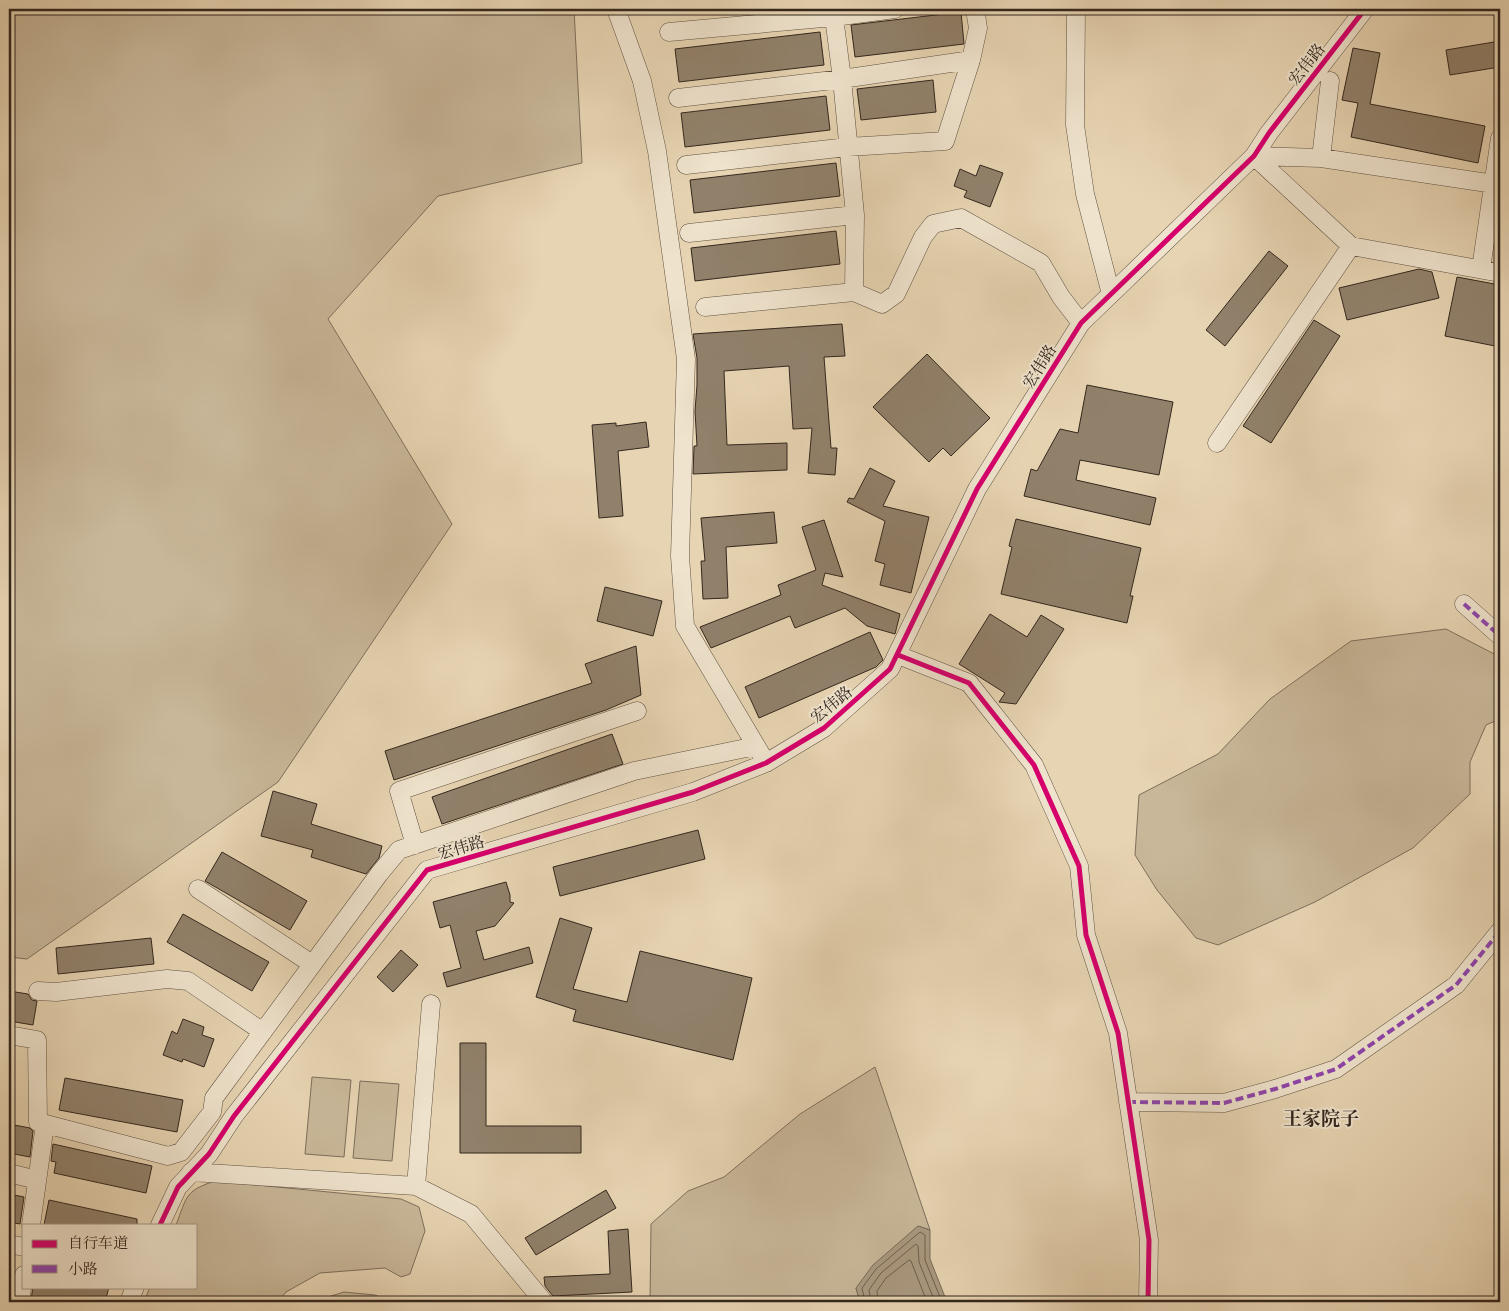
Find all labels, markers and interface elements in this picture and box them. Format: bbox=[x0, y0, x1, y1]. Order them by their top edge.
street label: 宏伟路 bbox=[1282, 38, 1330, 90]
street label: 宏伟路 bbox=[1016, 339, 1062, 393]
street label: 宏伟路 bbox=[805, 680, 857, 728]
street label: 宏伟路 bbox=[435, 829, 487, 865]
district label: 王家院子 bbox=[1283, 1104, 1359, 1132]
legend bbox=[22, 1224, 198, 1288]
text: 自行车道 bbox=[68, 1232, 128, 1253]
text: 小路 bbox=[68, 1258, 98, 1279]

